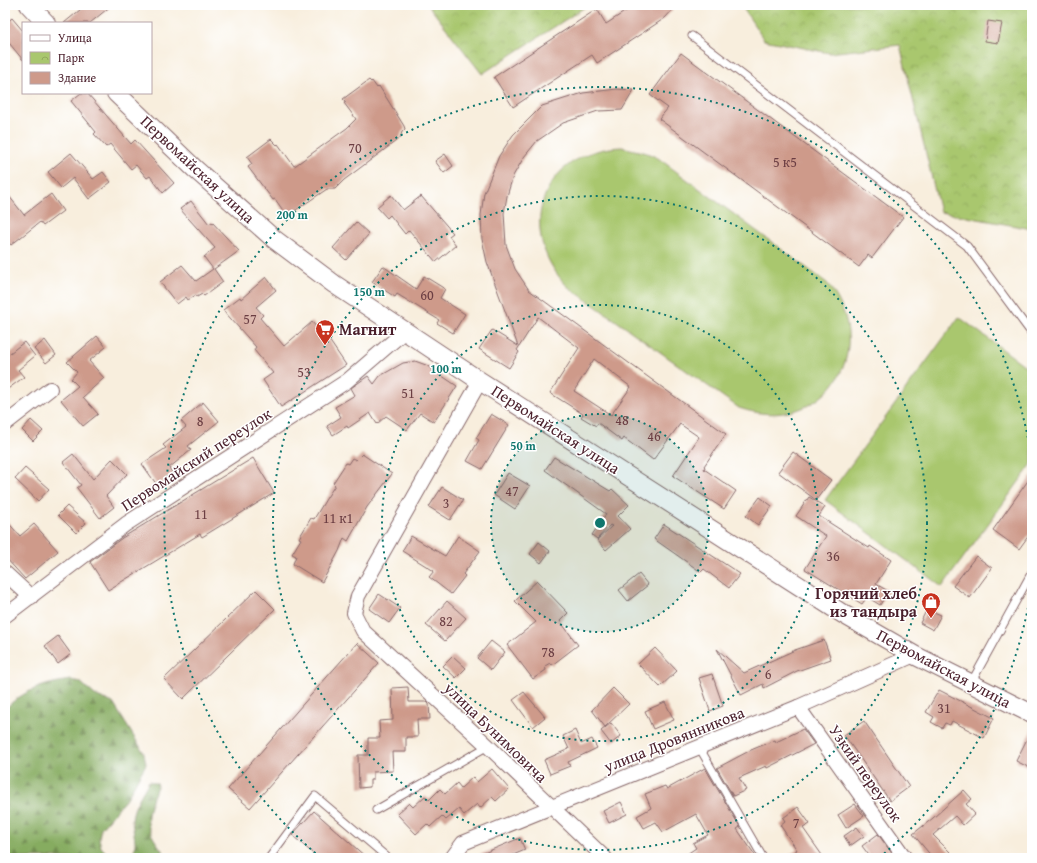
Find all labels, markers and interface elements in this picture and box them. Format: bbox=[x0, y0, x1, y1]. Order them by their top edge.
legend bbox=[22, 22, 152, 94]
text: Улица bbox=[58, 29, 92, 46]
text: Парк bbox=[58, 49, 85, 66]
text: Здание bbox=[58, 69, 97, 86]
street label: Первомайская улица bbox=[135, 109, 261, 229]
house number: 70 bbox=[348, 138, 362, 158]
house number: 5 к5 bbox=[773, 152, 797, 172]
text: 200 m bbox=[276, 206, 309, 223]
text: 150 m bbox=[353, 283, 386, 300]
house number: 60 bbox=[420, 285, 434, 305]
house number: 57 bbox=[243, 309, 257, 329]
place label: Магнит bbox=[339, 317, 397, 341]
supermarket icon: Магнит bbox=[314, 318, 336, 346]
text: 100 m bbox=[430, 360, 463, 377]
house number: 53 bbox=[297, 362, 311, 382]
street label: Первомайская улица bbox=[487, 378, 625, 480]
house number: 51 bbox=[401, 383, 415, 403]
street label: Первомайский переулок bbox=[116, 401, 277, 517]
house number: 48 bbox=[615, 410, 629, 430]
house number: 8 bbox=[197, 411, 204, 431]
house number: 46 bbox=[647, 426, 661, 446]
text: 50 m bbox=[510, 437, 536, 454]
house number: 47 bbox=[505, 481, 519, 501]
house number: 3 bbox=[443, 493, 449, 513]
house number: 11 bbox=[194, 504, 208, 524]
house number: 11 к1 bbox=[323, 508, 353, 528]
centre of rings bbox=[593, 516, 607, 530]
house number: 36 bbox=[826, 546, 840, 566]
place label: Горячий хлеб из тандыра bbox=[815, 581, 918, 623]
shop icon: Горячий хлеб из тандыра bbox=[920, 591, 942, 619]
house number: 82 bbox=[439, 611, 453, 631]
street label: Первомайская улица bbox=[873, 622, 1016, 714]
house number: 78 bbox=[541, 642, 555, 662]
house number: 6 bbox=[765, 664, 772, 684]
street label: улица Бунимовича bbox=[438, 675, 553, 788]
house number: 31 bbox=[937, 698, 951, 718]
street label: улица Дровянникова bbox=[599, 700, 748, 779]
street label: Узкий переулок bbox=[824, 720, 909, 827]
house number: 7 bbox=[793, 813, 800, 833]

